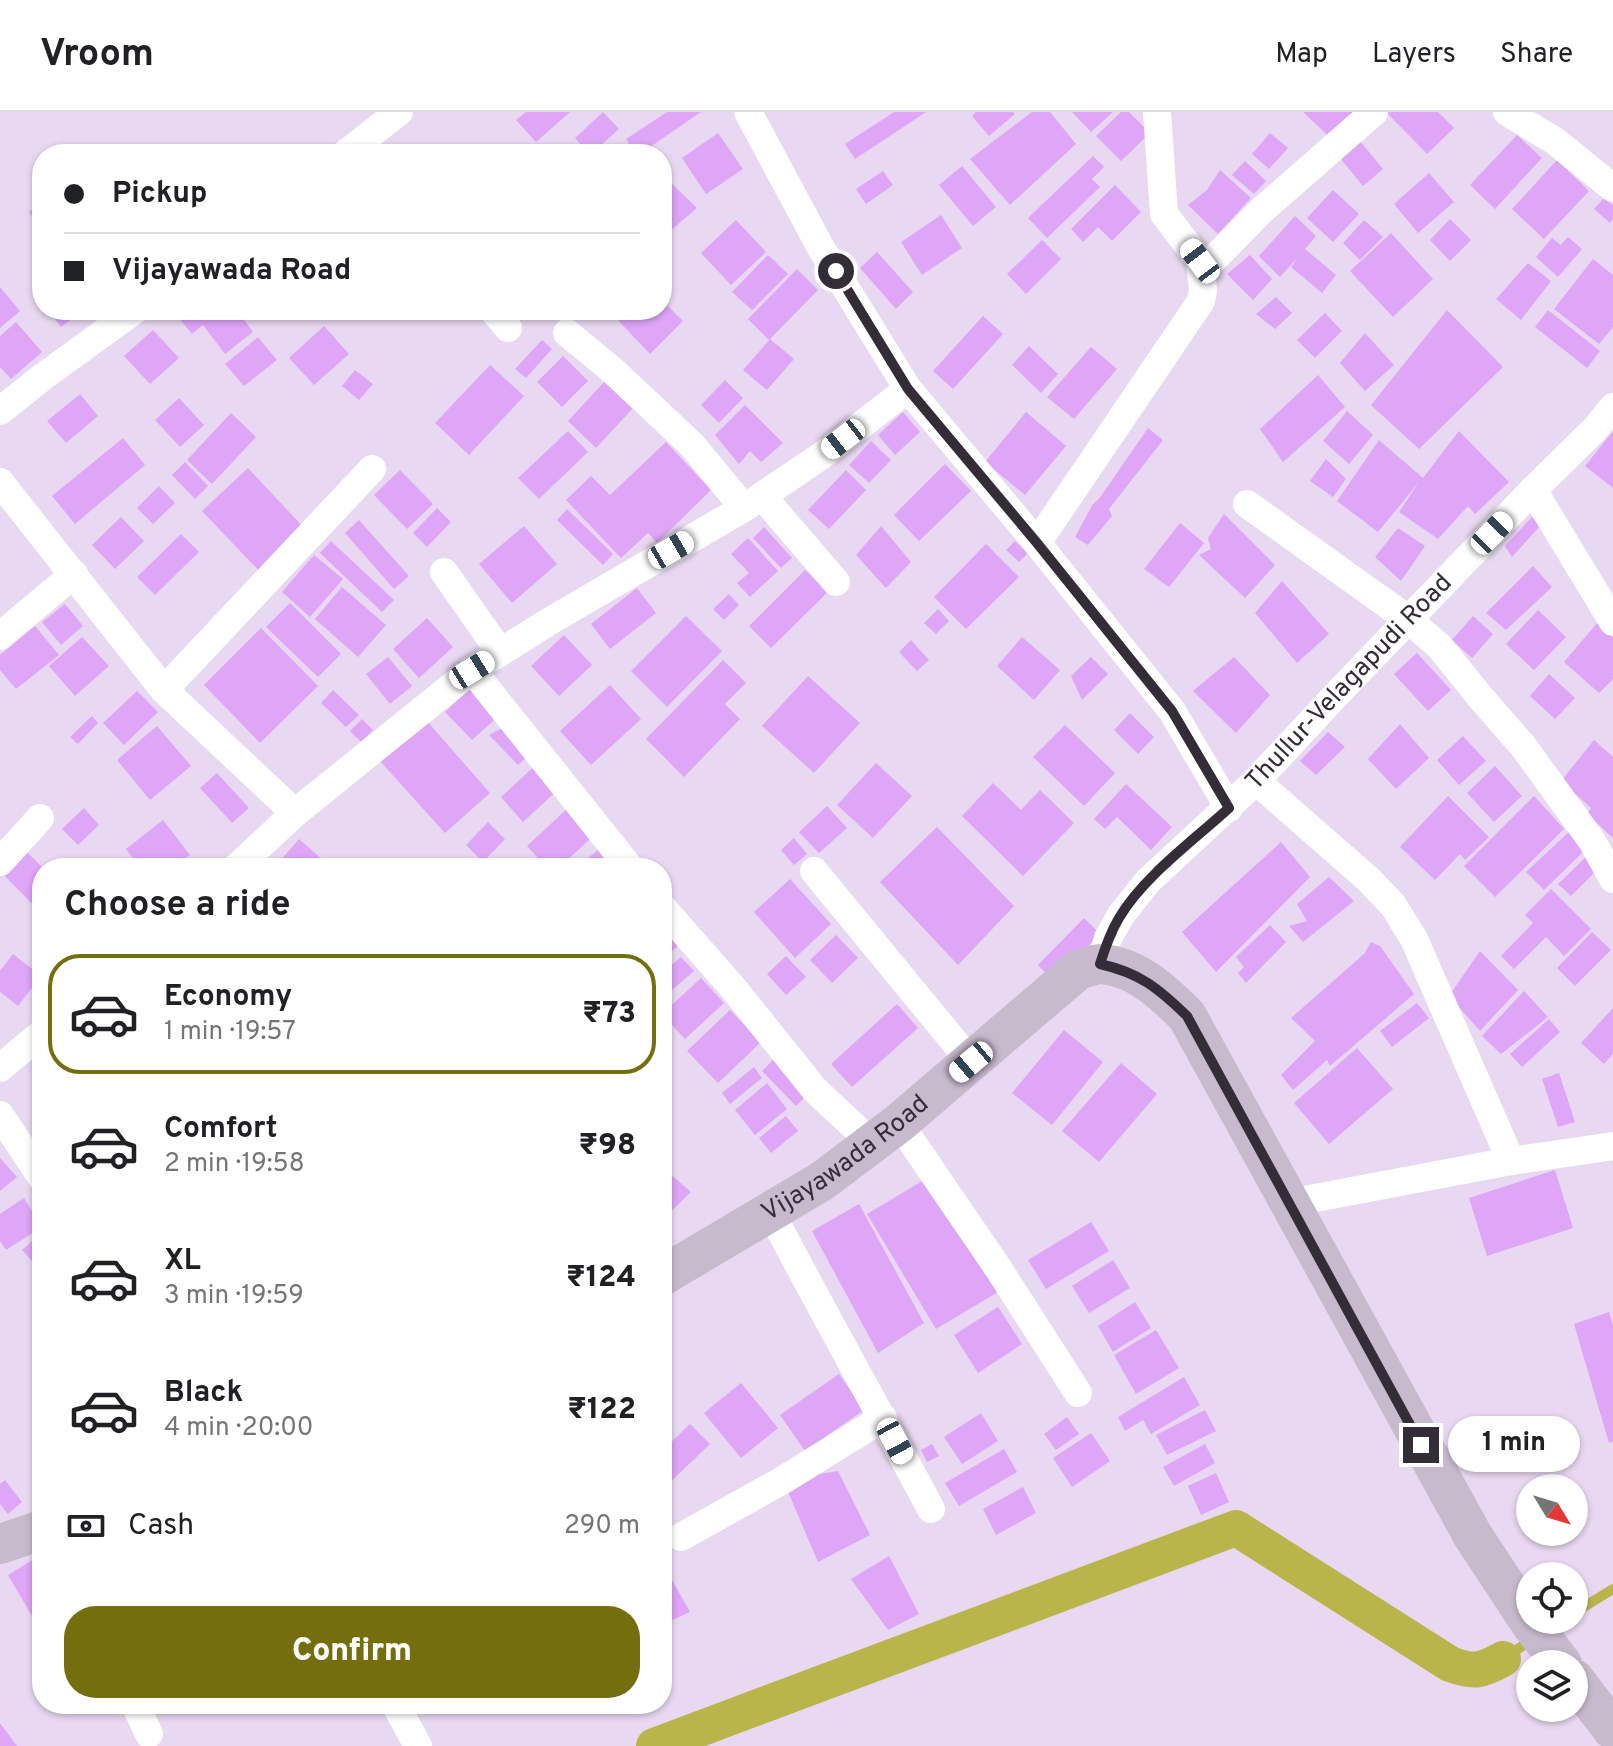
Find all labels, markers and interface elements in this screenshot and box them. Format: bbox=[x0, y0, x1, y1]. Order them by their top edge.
text: Vroom bbox=[40, 31, 154, 80]
text: Map bbox=[1275, 37, 1328, 73]
text: Layers bbox=[1372, 37, 1456, 73]
text: Share bbox=[1500, 37, 1573, 73]
text: Pickup bbox=[112, 176, 207, 213]
car bbox=[1176, 235, 1224, 287]
text: Vijayawada Road bbox=[112, 253, 351, 290]
route start bbox=[818, 253, 854, 289]
car bbox=[817, 415, 869, 463]
car bbox=[1467, 507, 1517, 559]
car bbox=[644, 528, 698, 572]
street label: Thullur-Velagapudi Road bbox=[1239, 567, 1460, 798]
car bbox=[445, 647, 499, 693]
text: Choose a ride bbox=[64, 883, 290, 929]
icon: car bbox=[68, 978, 140, 1050]
text: Economy bbox=[164, 979, 292, 1016]
text: ₹73 bbox=[582, 996, 636, 1033]
text: 1 min · 19:57 bbox=[164, 1016, 296, 1049]
car bbox=[945, 1037, 997, 1087]
street label: Vijayawada Road bbox=[756, 1088, 936, 1230]
icon: car bbox=[68, 1110, 140, 1182]
text: Comfort bbox=[164, 1111, 277, 1148]
text: ₹98 bbox=[578, 1128, 636, 1165]
text: 2 min · 19:58 bbox=[164, 1148, 305, 1181]
icon: car bbox=[68, 1242, 140, 1314]
text: XL bbox=[164, 1243, 201, 1280]
text: ₹124 bbox=[566, 1260, 636, 1297]
text: 3 min · 19:59 bbox=[164, 1280, 304, 1313]
icon: car bbox=[68, 1374, 140, 1446]
text: Black bbox=[164, 1375, 243, 1412]
text: ₹122 bbox=[567, 1392, 636, 1429]
text: 4 min · 20:00 bbox=[164, 1412, 313, 1445]
car bbox=[873, 1414, 917, 1468]
callout: 1 min bbox=[1449, 1417, 1581, 1473]
route end bbox=[1403, 1427, 1439, 1463]
text: 1 min bbox=[1482, 1427, 1546, 1460]
north arrow bbox=[1516, 1474, 1588, 1546]
map controls bbox=[1516, 1474, 1588, 1722]
icon: cash bbox=[64, 1504, 108, 1548]
text: Cash bbox=[128, 1508, 194, 1545]
text: 290 m bbox=[564, 1510, 640, 1543]
button: locate bbox=[1516, 1562, 1588, 1634]
button: Confirm bbox=[64, 1606, 640, 1698]
button: layers bbox=[1516, 1650, 1588, 1722]

